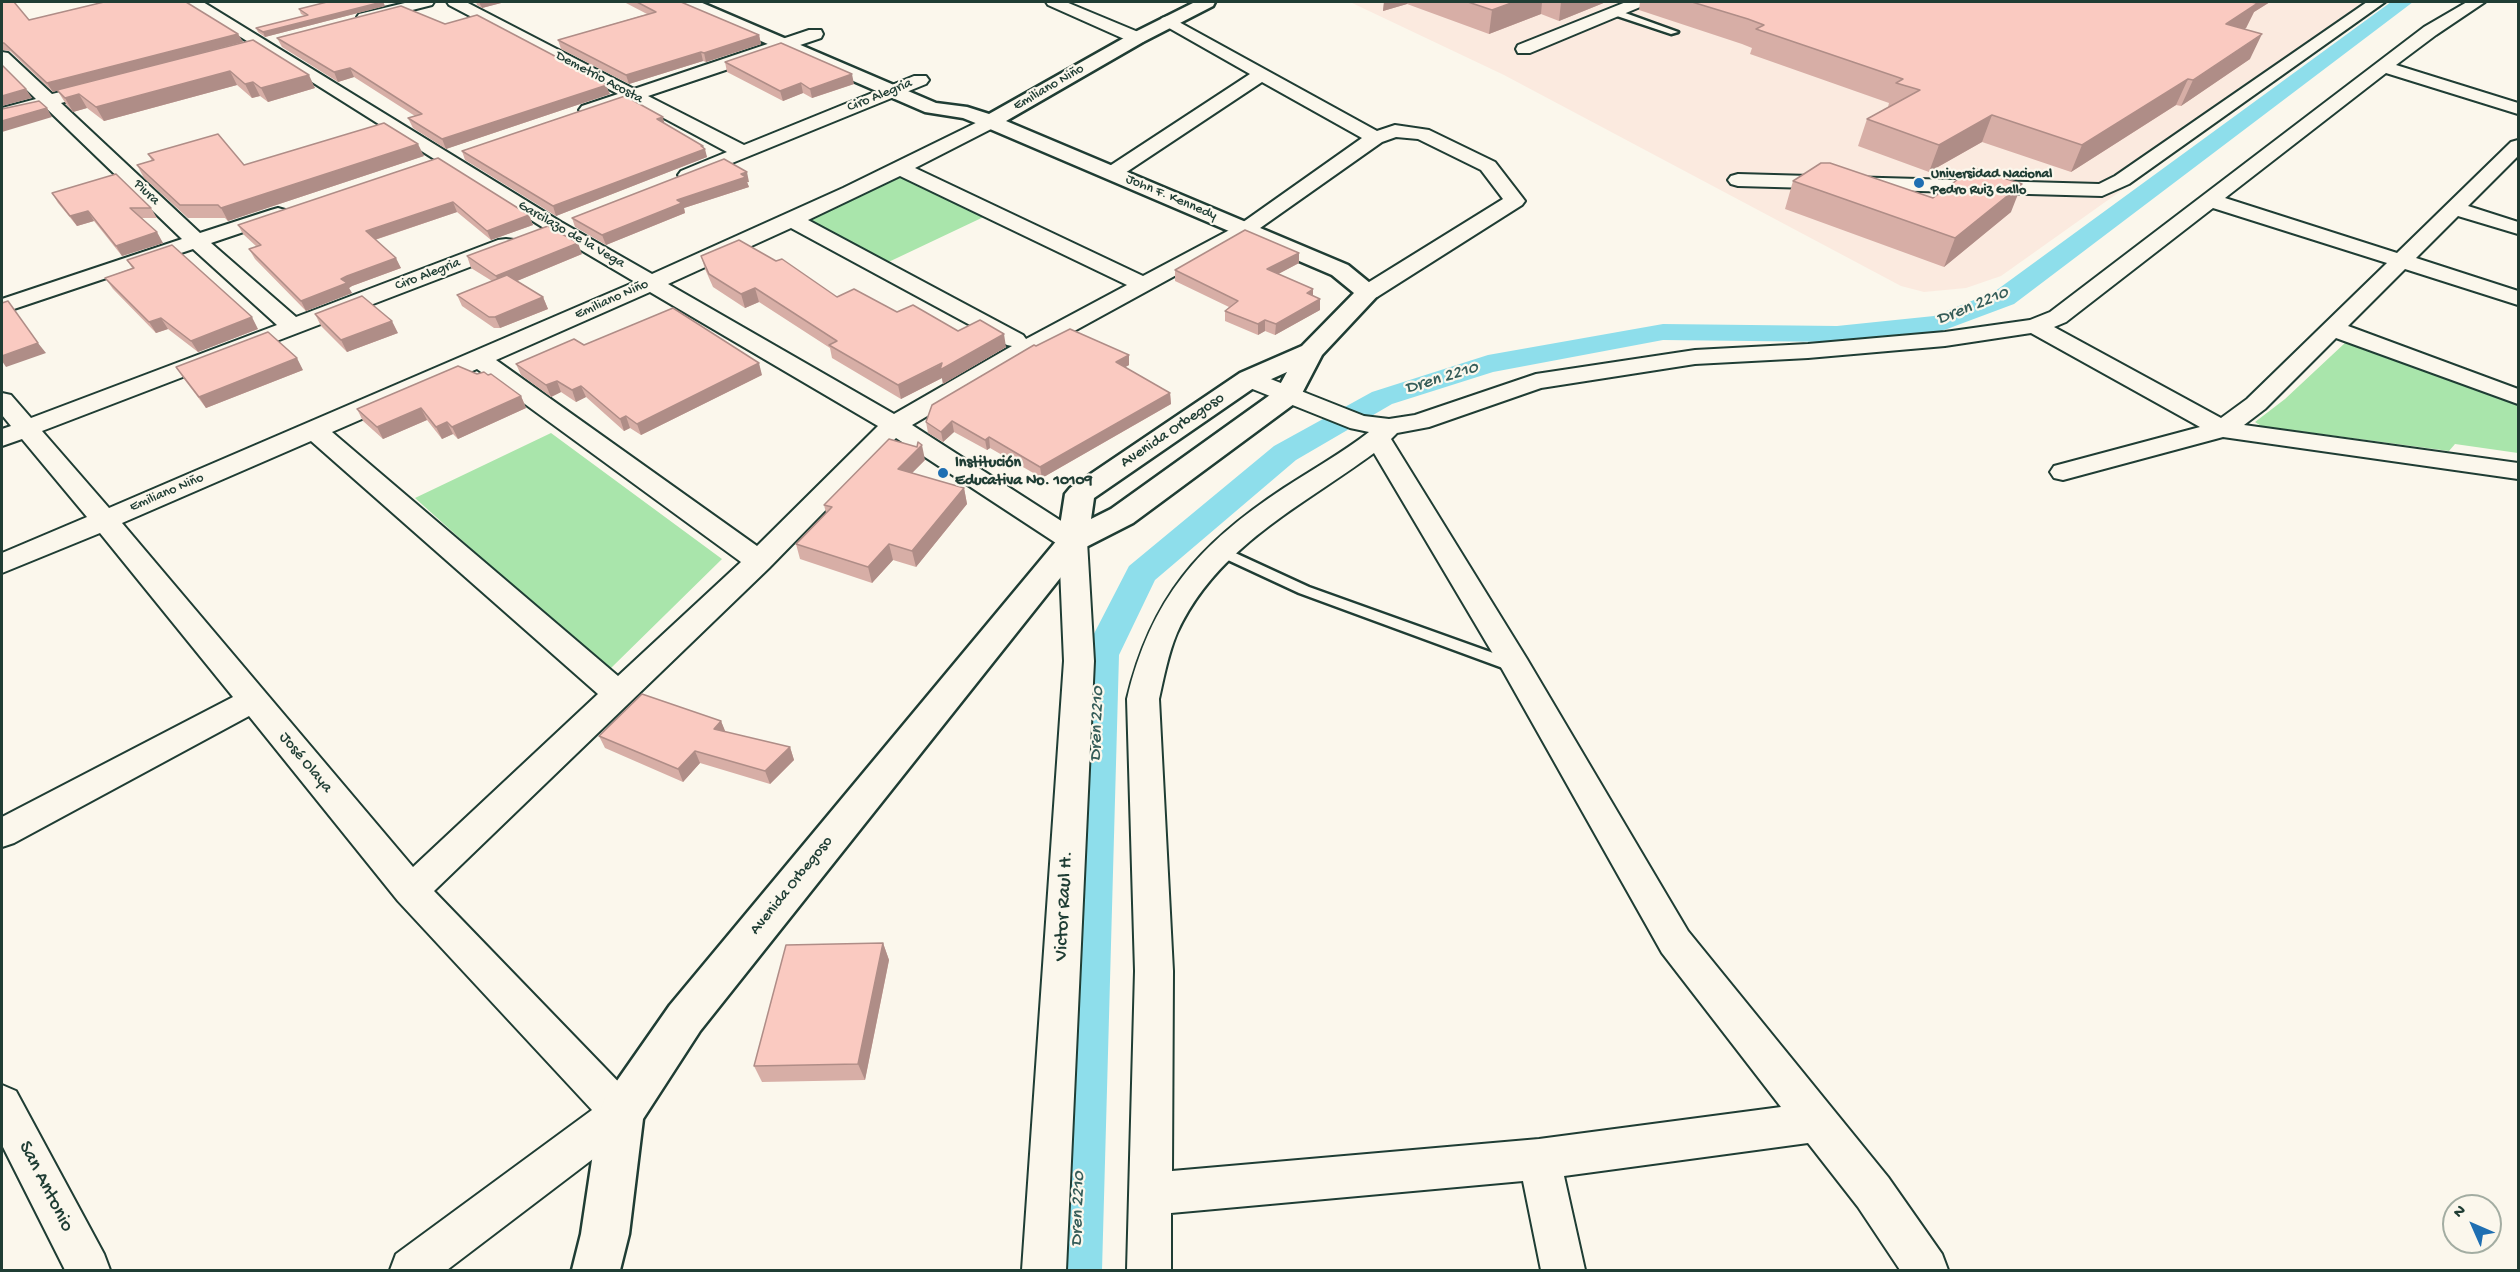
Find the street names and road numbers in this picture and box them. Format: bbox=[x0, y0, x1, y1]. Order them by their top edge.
street label: Demetrio Acosta bbox=[552, 48, 646, 108]
street label: Emiliano Niño bbox=[1011, 61, 1087, 115]
street label: Ciro Alegria bbox=[845, 75, 915, 117]
street label: John F. Kennedy bbox=[1123, 171, 1219, 225]
street label: Piura bbox=[129, 177, 163, 209]
street label: Garcilazo de la Vega bbox=[515, 198, 627, 272]
street label: Ciro Alegria bbox=[393, 255, 463, 295]
street label: Emiliano Niño bbox=[573, 276, 651, 324]
street label: Avenida Orbegoso bbox=[1117, 389, 1229, 473]
street label: Emiliano Niño bbox=[127, 470, 207, 516]
street label: José Olaya bbox=[274, 729, 336, 797]
street label: Avenida Orbegoso bbox=[746, 833, 838, 939]
street label: Victor Raul H. bbox=[1050, 850, 1080, 962]
street label: San Antonio bbox=[12, 1138, 78, 1236]

